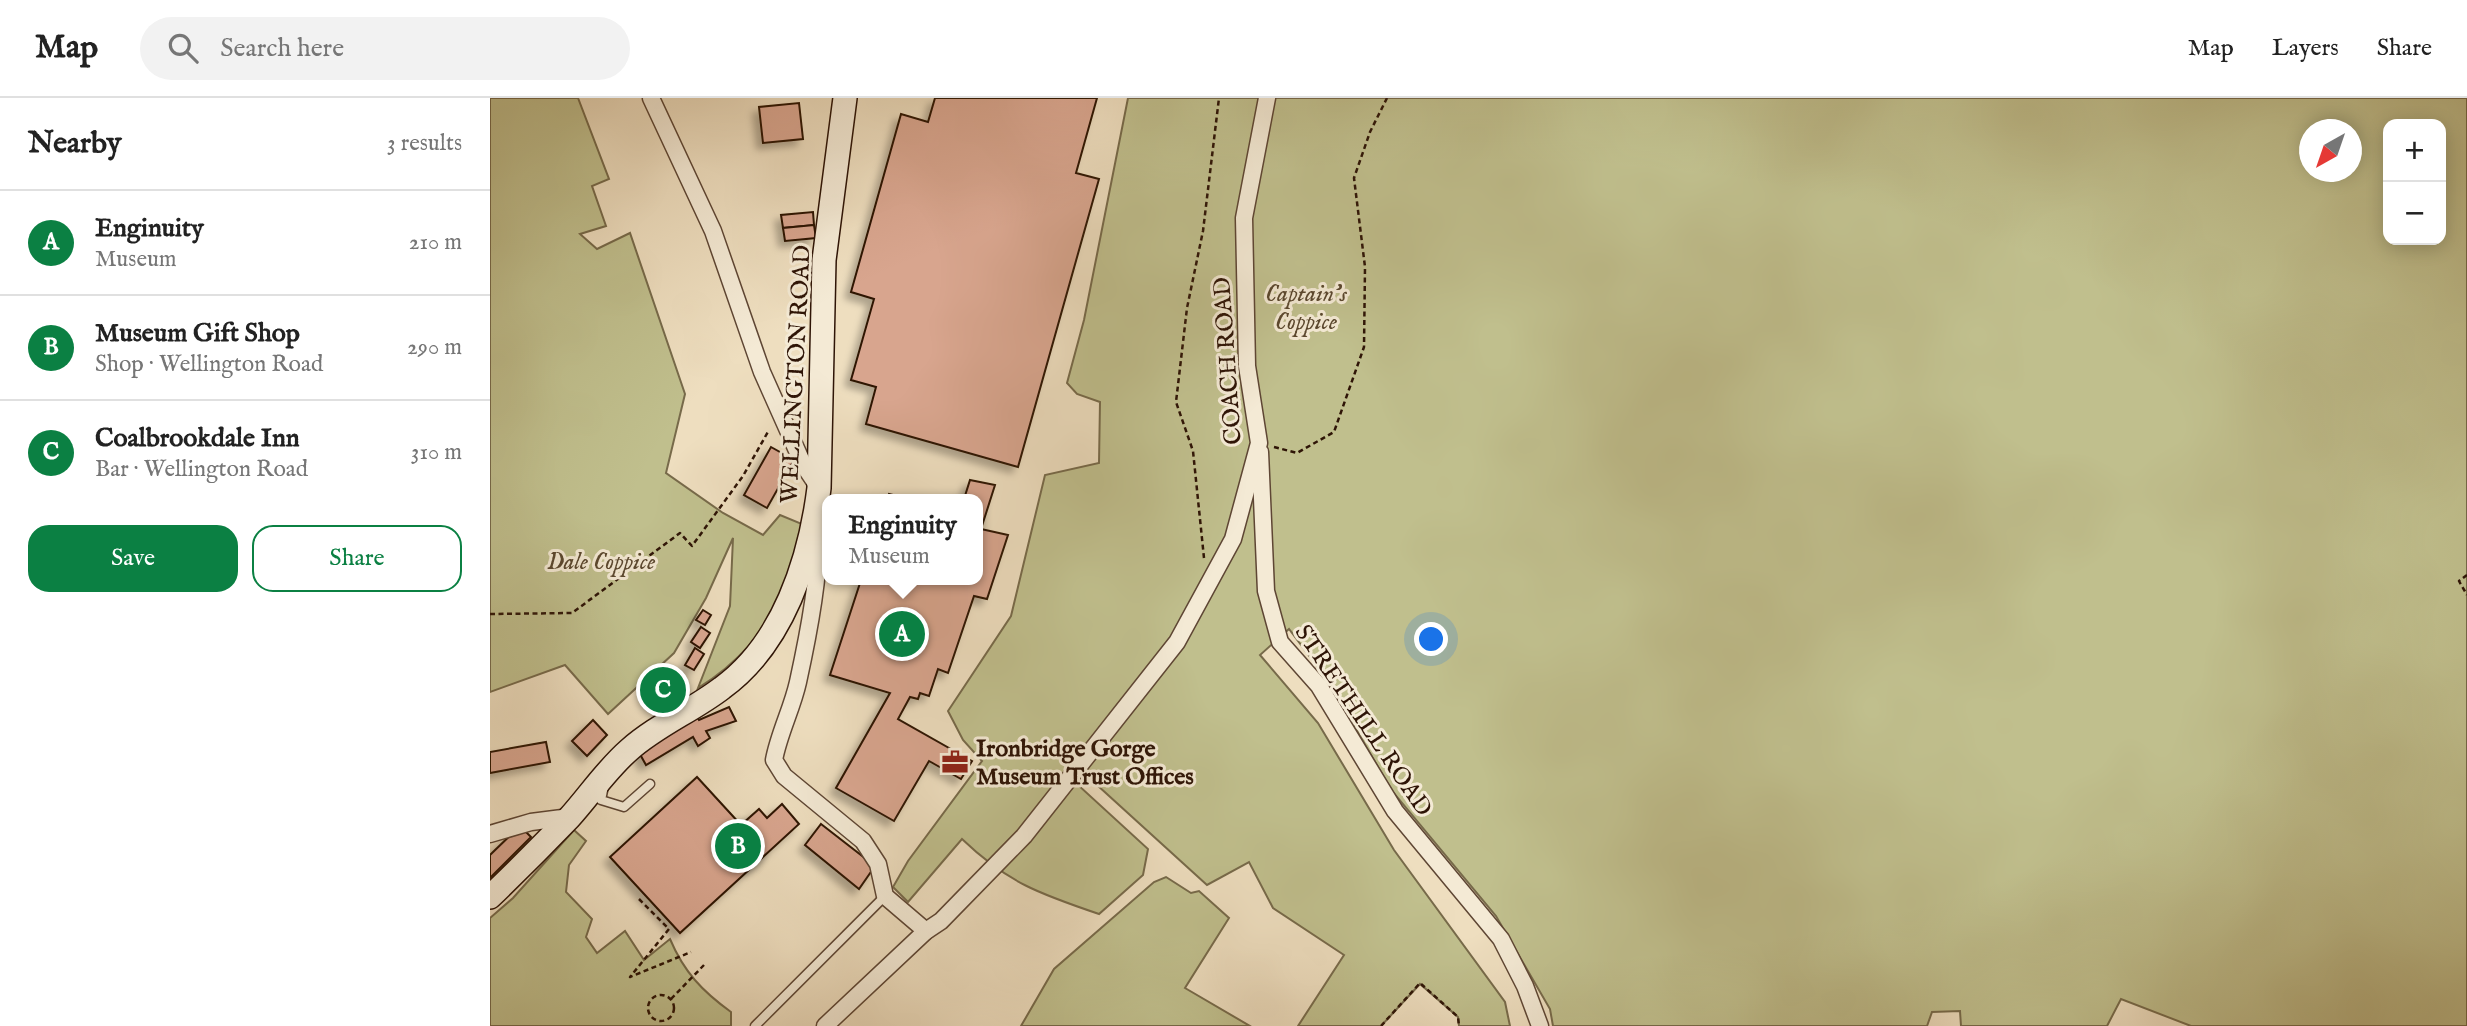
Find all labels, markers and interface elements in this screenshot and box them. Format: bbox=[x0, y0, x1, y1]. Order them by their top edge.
search box bbox=[140, 17, 630, 80]
text: Map bbox=[35, 27, 98, 69]
icon: search bbox=[164, 29, 202, 67]
text: Search here bbox=[220, 32, 344, 65]
text: Map bbox=[2188, 33, 2234, 64]
text: Layers bbox=[2272, 33, 2339, 64]
text: Share bbox=[2377, 33, 2432, 64]
north arrow bbox=[2299, 119, 2362, 182]
map controls bbox=[2383, 119, 2446, 245]
button: + bbox=[2383, 119, 2446, 182]
text: Nearby bbox=[28, 125, 121, 163]
text: 3 results bbox=[387, 129, 462, 158]
button: − bbox=[2383, 182, 2446, 245]
text: Enginuity bbox=[95, 212, 204, 245]
text: A bbox=[43, 228, 59, 257]
text: 210 m bbox=[409, 228, 462, 257]
street label: WELLINGTON ROAD bbox=[774, 244, 819, 504]
text: Museum bbox=[95, 245, 177, 274]
street label: COACH ROAD bbox=[1207, 276, 1250, 446]
park label: Captain's Coppice bbox=[1265, 279, 1348, 338]
text: Museum Gift Shop bbox=[95, 317, 300, 350]
text: B bbox=[43, 333, 59, 362]
text: 290 m bbox=[407, 333, 462, 362]
text: Shop · Wellington Road bbox=[95, 350, 323, 379]
text: Coalbrookdale Inn bbox=[95, 422, 300, 455]
text: C bbox=[43, 438, 59, 467]
text: 310 m bbox=[411, 438, 462, 467]
text: Bar · Wellington Road bbox=[95, 455, 308, 484]
popup bbox=[822, 494, 983, 585]
text: Enginuity bbox=[848, 509, 957, 542]
button: Save bbox=[28, 525, 238, 592]
button: Share bbox=[252, 525, 462, 592]
text: Museum bbox=[848, 542, 930, 571]
park label: Dale Coppice bbox=[547, 547, 655, 578]
pin: A bbox=[879, 608, 925, 660]
street label: STRETHILL ROAD bbox=[1287, 619, 1438, 823]
your location bbox=[1414, 622, 1448, 656]
pin: C bbox=[640, 664, 686, 716]
place label: Ironbridge Gorge Museum Trust Offices bbox=[976, 734, 1194, 793]
office icon: Ironbridge Gorge Museum Trust Offices bbox=[940, 747, 970, 777]
pin: B bbox=[715, 820, 761, 872]

